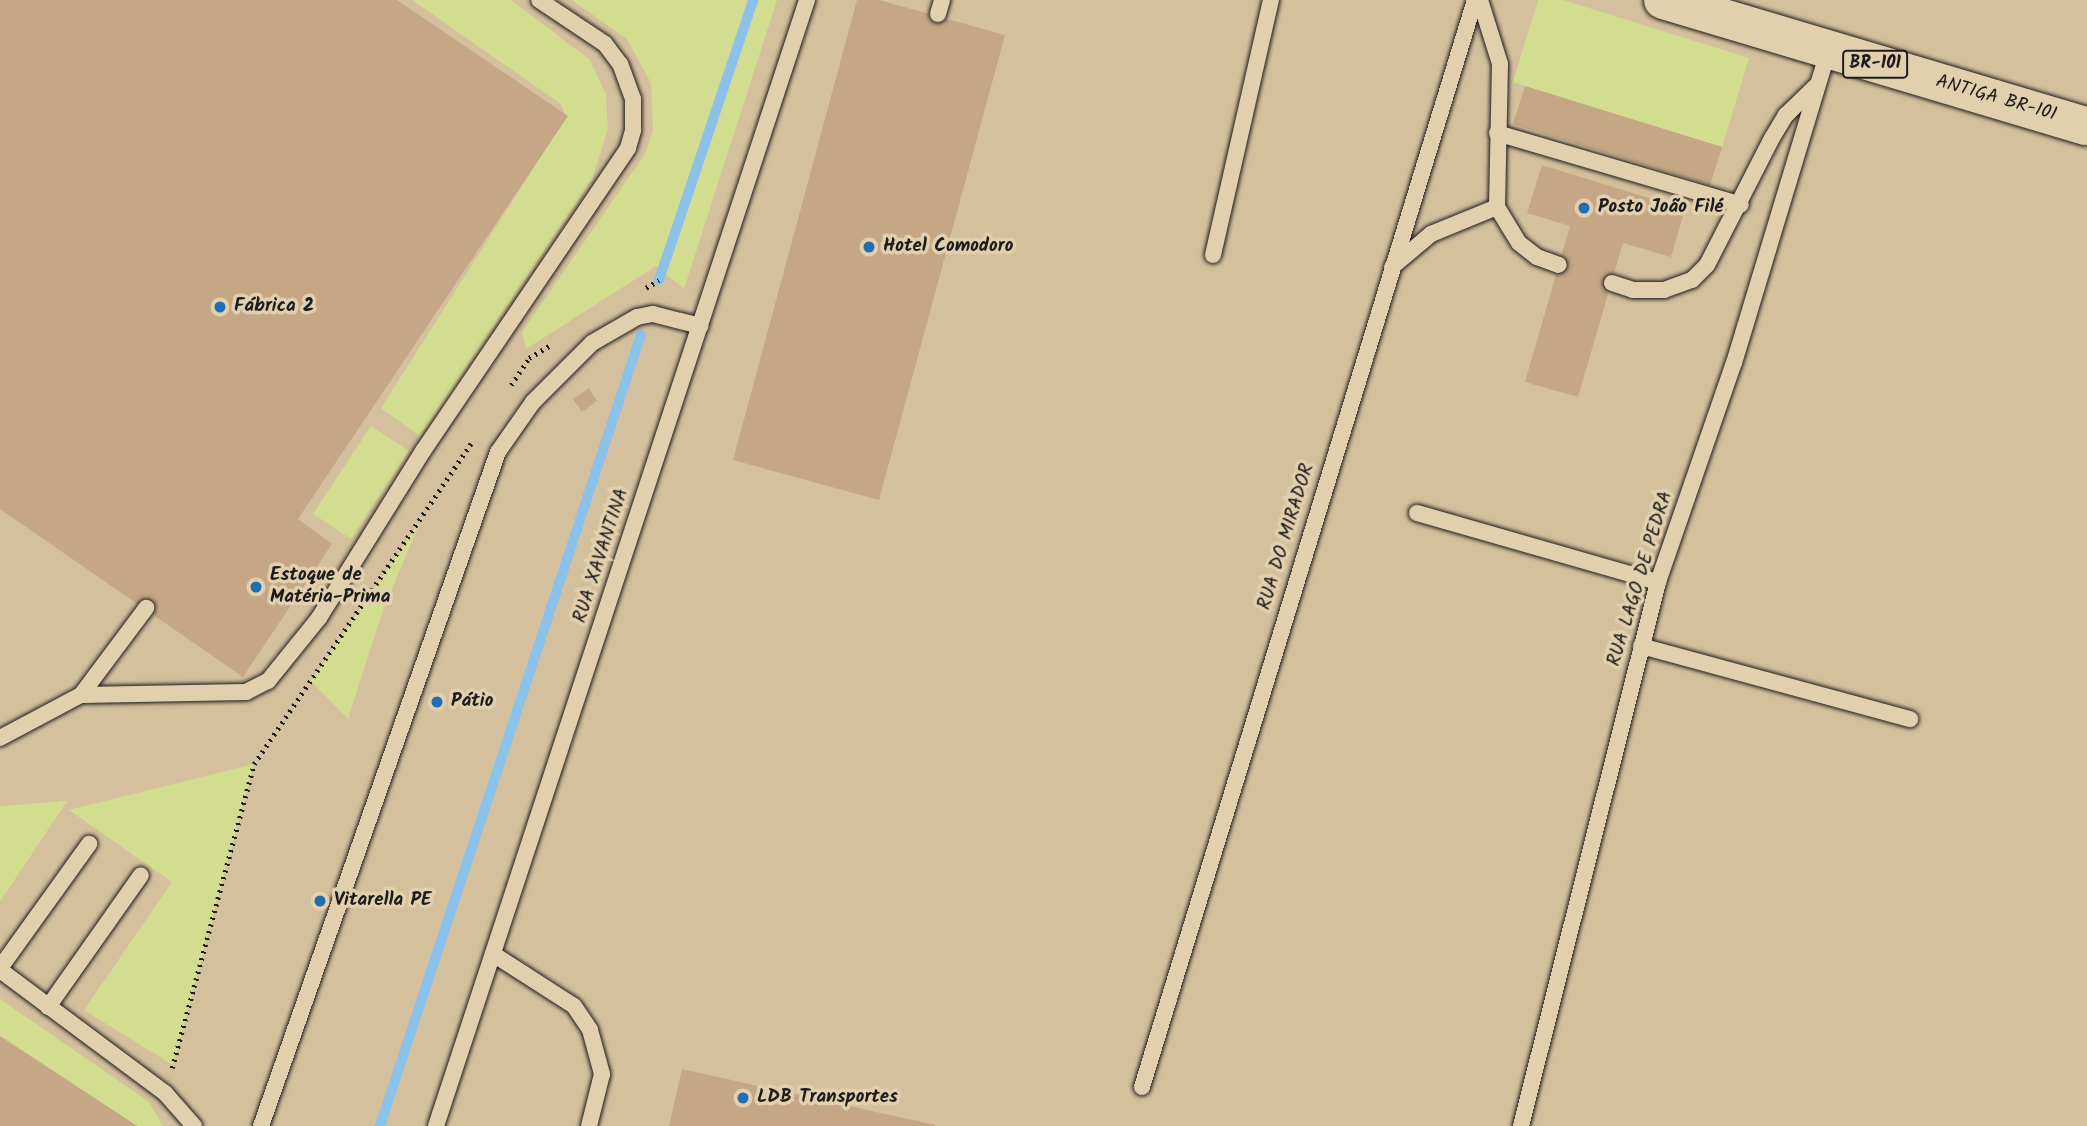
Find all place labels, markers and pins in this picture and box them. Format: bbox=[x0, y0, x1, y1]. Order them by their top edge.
place label: Posto João Filé bbox=[1598, 197, 1723, 219]
marker: Posto João Filé bbox=[1576, 200, 1592, 216]
place label: Hotel Comodoro bbox=[883, 236, 1013, 258]
marker: Hotel Comodoro bbox=[861, 239, 877, 255]
place label: Fábrica 2 bbox=[234, 296, 314, 318]
marker: Fábrica 2 bbox=[212, 299, 228, 315]
place label: Estoque de Matéria-Prima bbox=[270, 565, 390, 609]
marker: Estoque de Matéria-Prima bbox=[248, 579, 264, 595]
place label: Pátio bbox=[451, 691, 493, 713]
marker: Pátio bbox=[429, 694, 445, 710]
place label: Vitarella PE bbox=[334, 890, 431, 912]
marker: Vitarella PE bbox=[312, 893, 328, 909]
place label: LDB Transportes bbox=[757, 1087, 898, 1109]
marker: LDB Transportes bbox=[735, 1090, 751, 1106]

